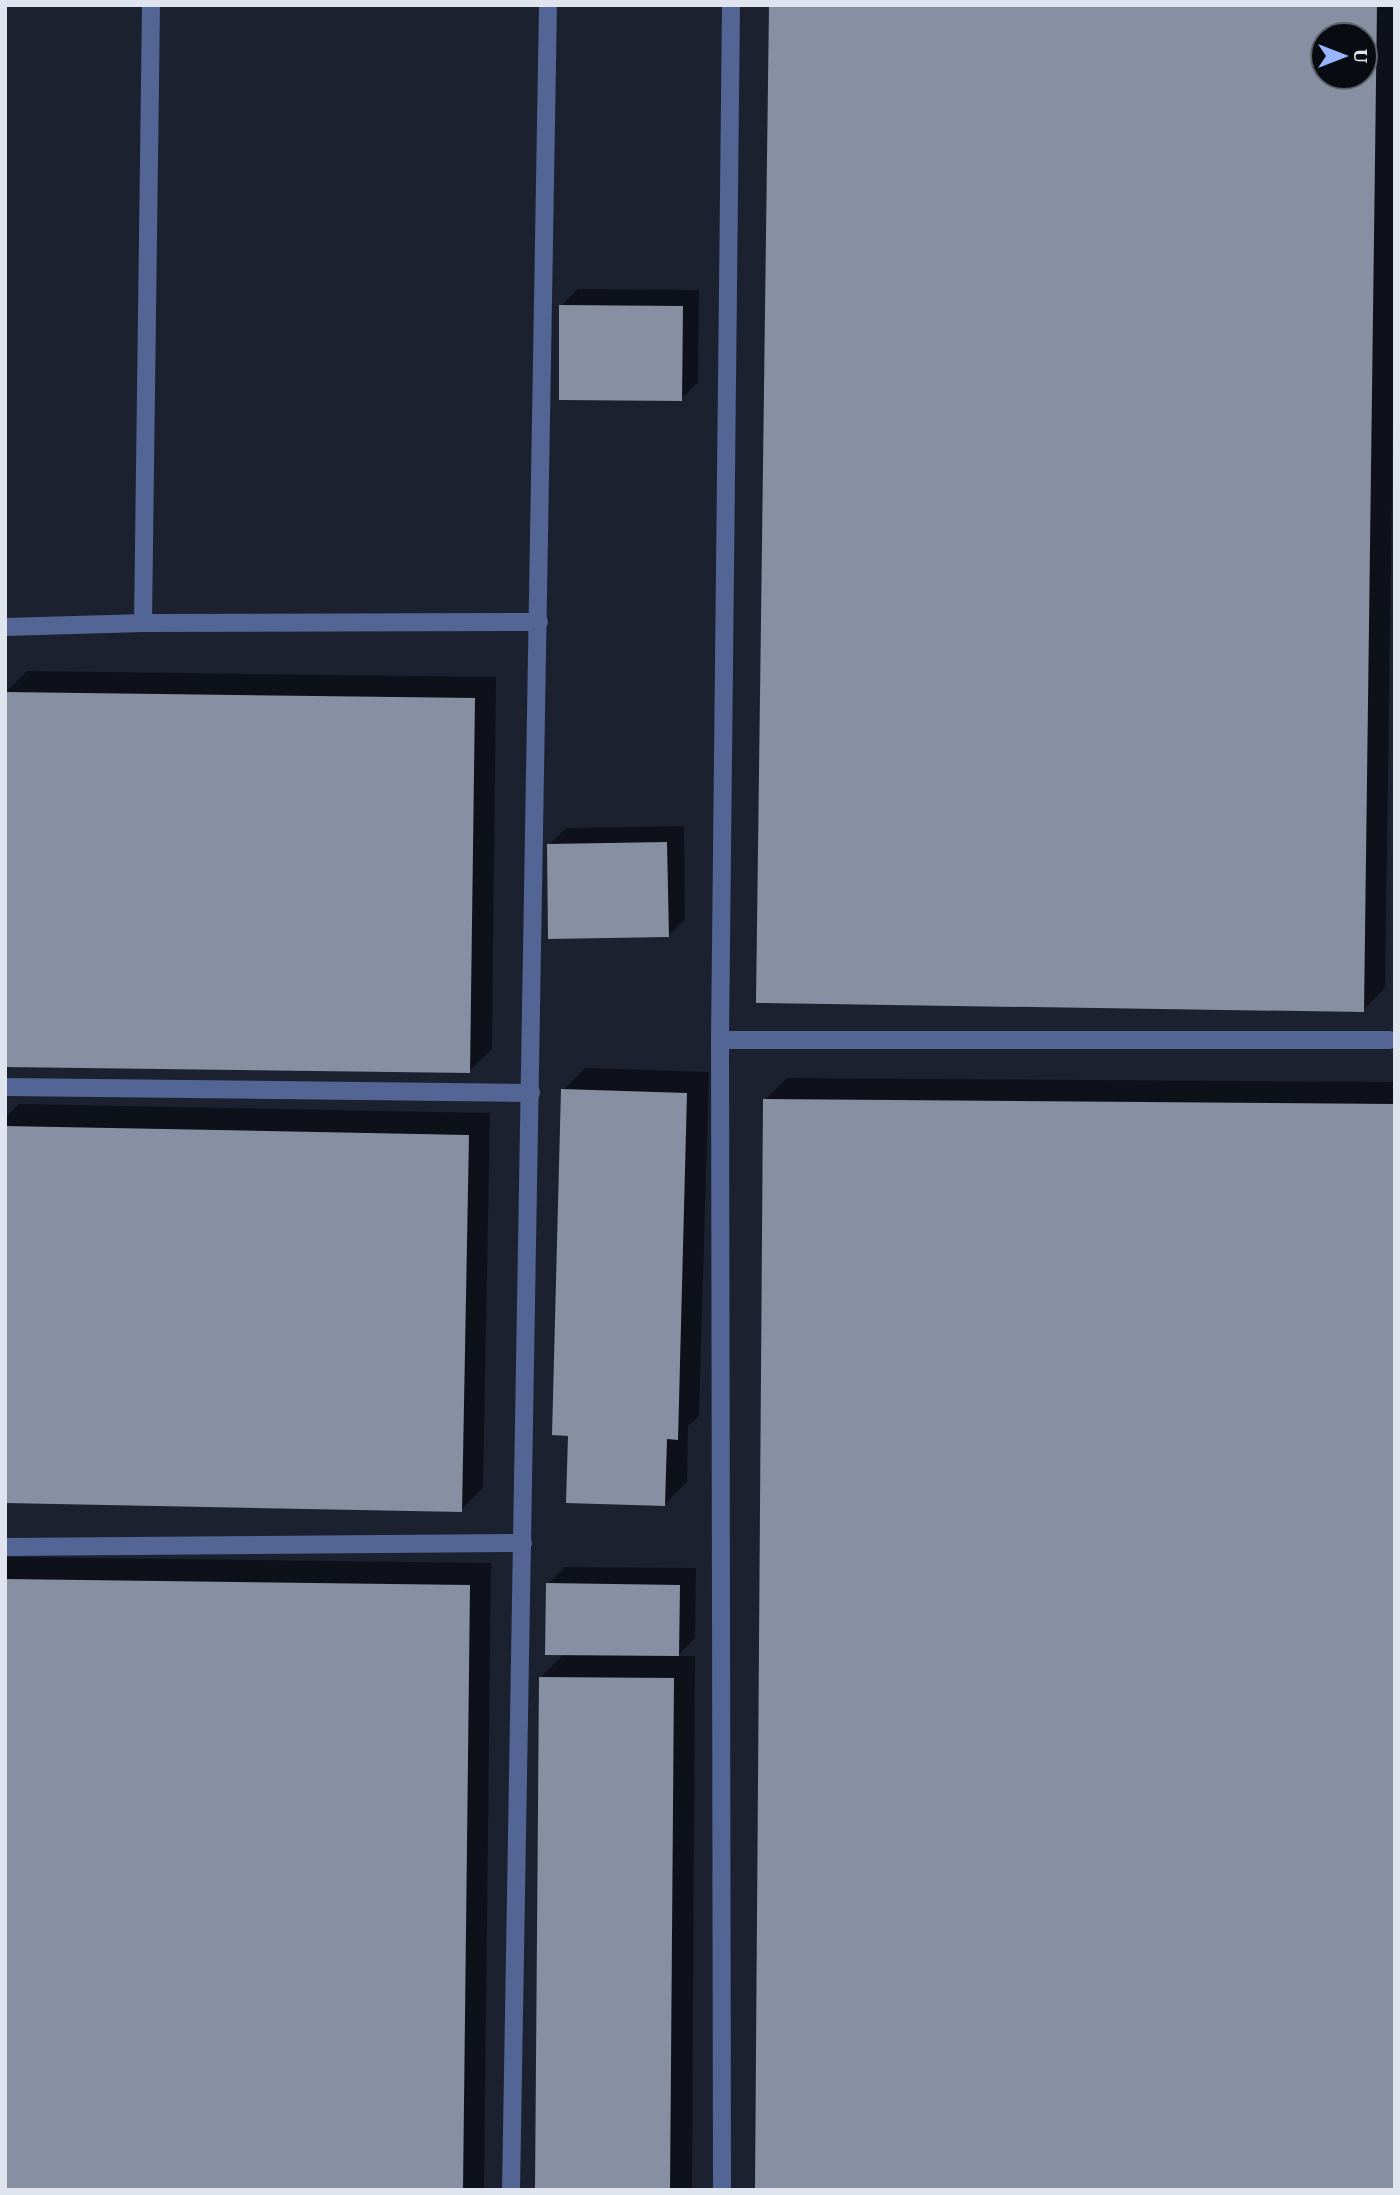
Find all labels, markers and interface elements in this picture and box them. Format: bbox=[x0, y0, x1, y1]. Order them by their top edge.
north arrow bbox=[1309, 21, 1379, 91]
text: U bbox=[1349, 49, 1373, 63]

